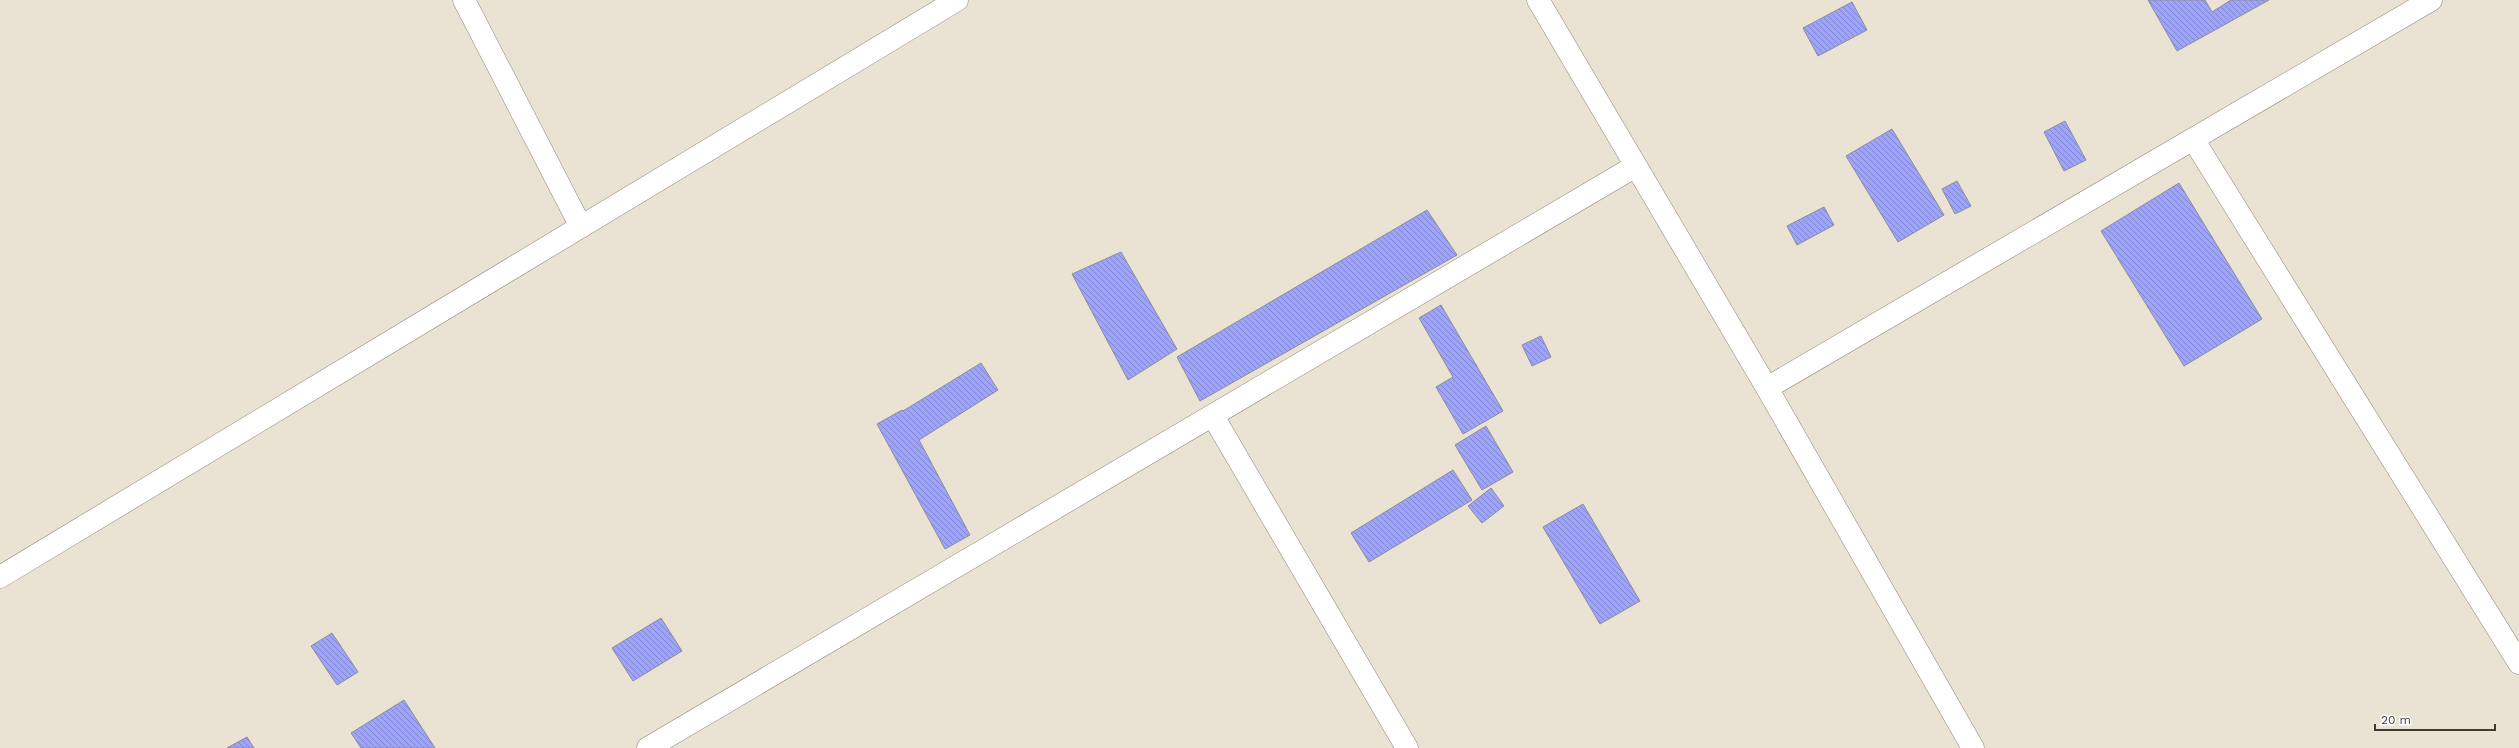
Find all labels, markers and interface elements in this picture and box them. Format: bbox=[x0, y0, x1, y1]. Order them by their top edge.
scale bar bbox=[2375, 706, 2495, 732]
text: 20 m bbox=[2381, 713, 2411, 727]

